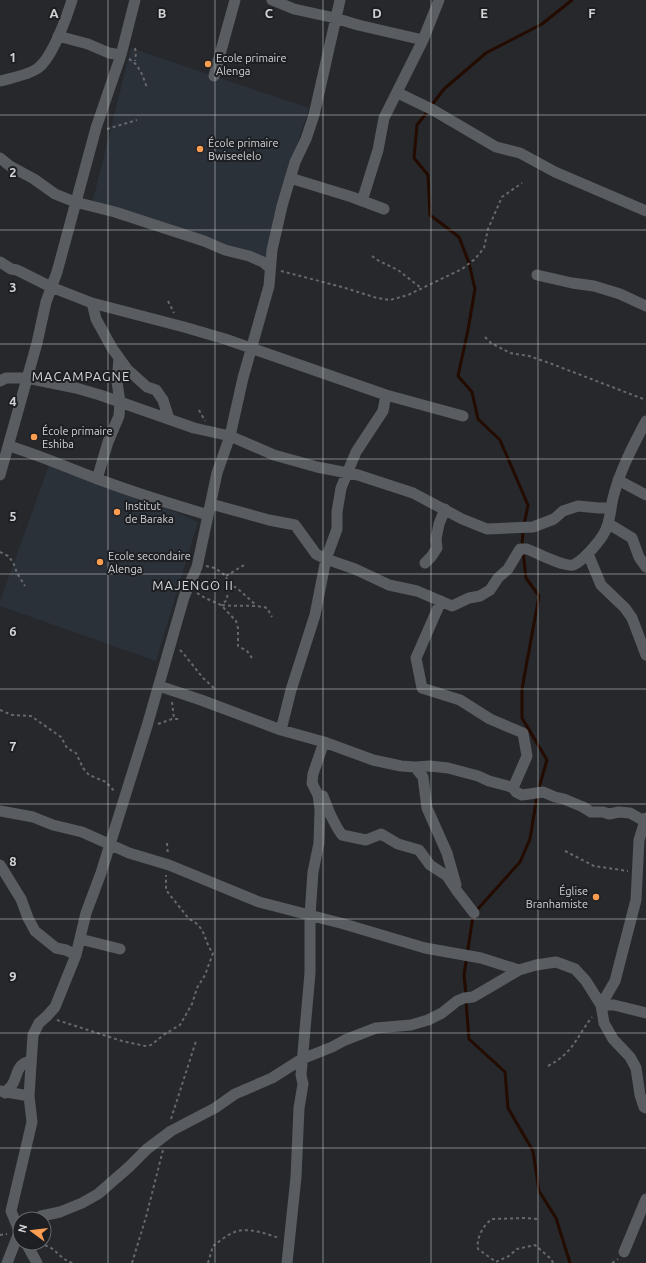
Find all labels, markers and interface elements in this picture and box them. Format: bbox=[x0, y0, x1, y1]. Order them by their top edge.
text: A bbox=[49, 6, 59, 20]
text: B bbox=[158, 6, 167, 20]
text: C bbox=[265, 6, 274, 20]
text: D bbox=[372, 6, 382, 20]
text: E bbox=[480, 6, 488, 20]
text: F bbox=[588, 6, 596, 20]
text: 1 bbox=[9, 50, 17, 64]
place label: Ecole primaire Alenga bbox=[216, 52, 286, 77]
marker: Ecole primaire Alenga bbox=[203, 59, 213, 69]
place label: École primaire Bwiseelelo bbox=[208, 136, 278, 162]
marker: École primaire Bwiseelelo bbox=[195, 144, 205, 154]
text: 2 bbox=[9, 165, 17, 179]
text: 3 bbox=[9, 280, 17, 294]
district label: MACAMPAGNE bbox=[32, 369, 130, 383]
text: 4 bbox=[9, 394, 17, 408]
place label: École primaire Eshiba bbox=[42, 424, 112, 450]
marker: École primaire Eshiba bbox=[29, 432, 39, 442]
place label: Institut de Baraka bbox=[125, 500, 174, 525]
marker: Institut de Baraka bbox=[112, 507, 122, 517]
text: 5 bbox=[9, 509, 17, 523]
place label: Ecole secondaire Alenga bbox=[108, 550, 191, 575]
marker: Ecole secondaire Alenga bbox=[95, 557, 105, 567]
district label: MAJENGO II bbox=[152, 578, 234, 592]
text: 6 bbox=[9, 624, 17, 638]
text: 7 bbox=[9, 739, 17, 753]
text: 8 bbox=[9, 854, 17, 868]
place label: Église Branhamiste bbox=[526, 884, 588, 910]
marker: Église Branhamiste bbox=[591, 892, 601, 902]
text: 9 bbox=[9, 969, 17, 983]
north arrow bbox=[12, 1211, 52, 1251]
text: N bbox=[15, 1223, 29, 1234]

